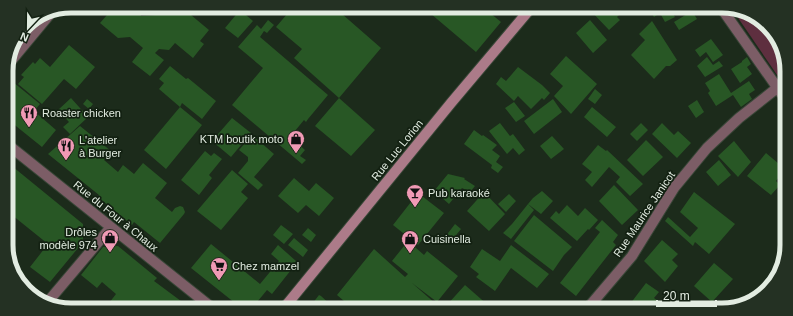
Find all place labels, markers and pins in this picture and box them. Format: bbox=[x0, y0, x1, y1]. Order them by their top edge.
restaurant icon: Roaster chicken bbox=[19, 103, 39, 128]
place label: Roaster chicken bbox=[42, 107, 121, 119]
shop icon: KTM boutik moto bbox=[286, 129, 306, 154]
place label: KTM boutik moto bbox=[200, 133, 283, 145]
place label: L'atelier à Burger bbox=[79, 134, 122, 159]
restaurant icon: L'atelier à Burger bbox=[56, 136, 76, 161]
bar icon: Pub karaoké bbox=[405, 183, 425, 208]
place label: Pub karaoké bbox=[428, 187, 490, 199]
place label: Drôles modèle 974 bbox=[40, 226, 97, 251]
shop icon: Drôles modèle 974 bbox=[100, 228, 120, 253]
shop icon: Cuisinella bbox=[400, 229, 420, 254]
place label: Cuisinella bbox=[423, 233, 472, 245]
supermarket icon: Chez mamzel bbox=[209, 256, 229, 281]
place label: Chez mamzel bbox=[232, 260, 299, 272]

